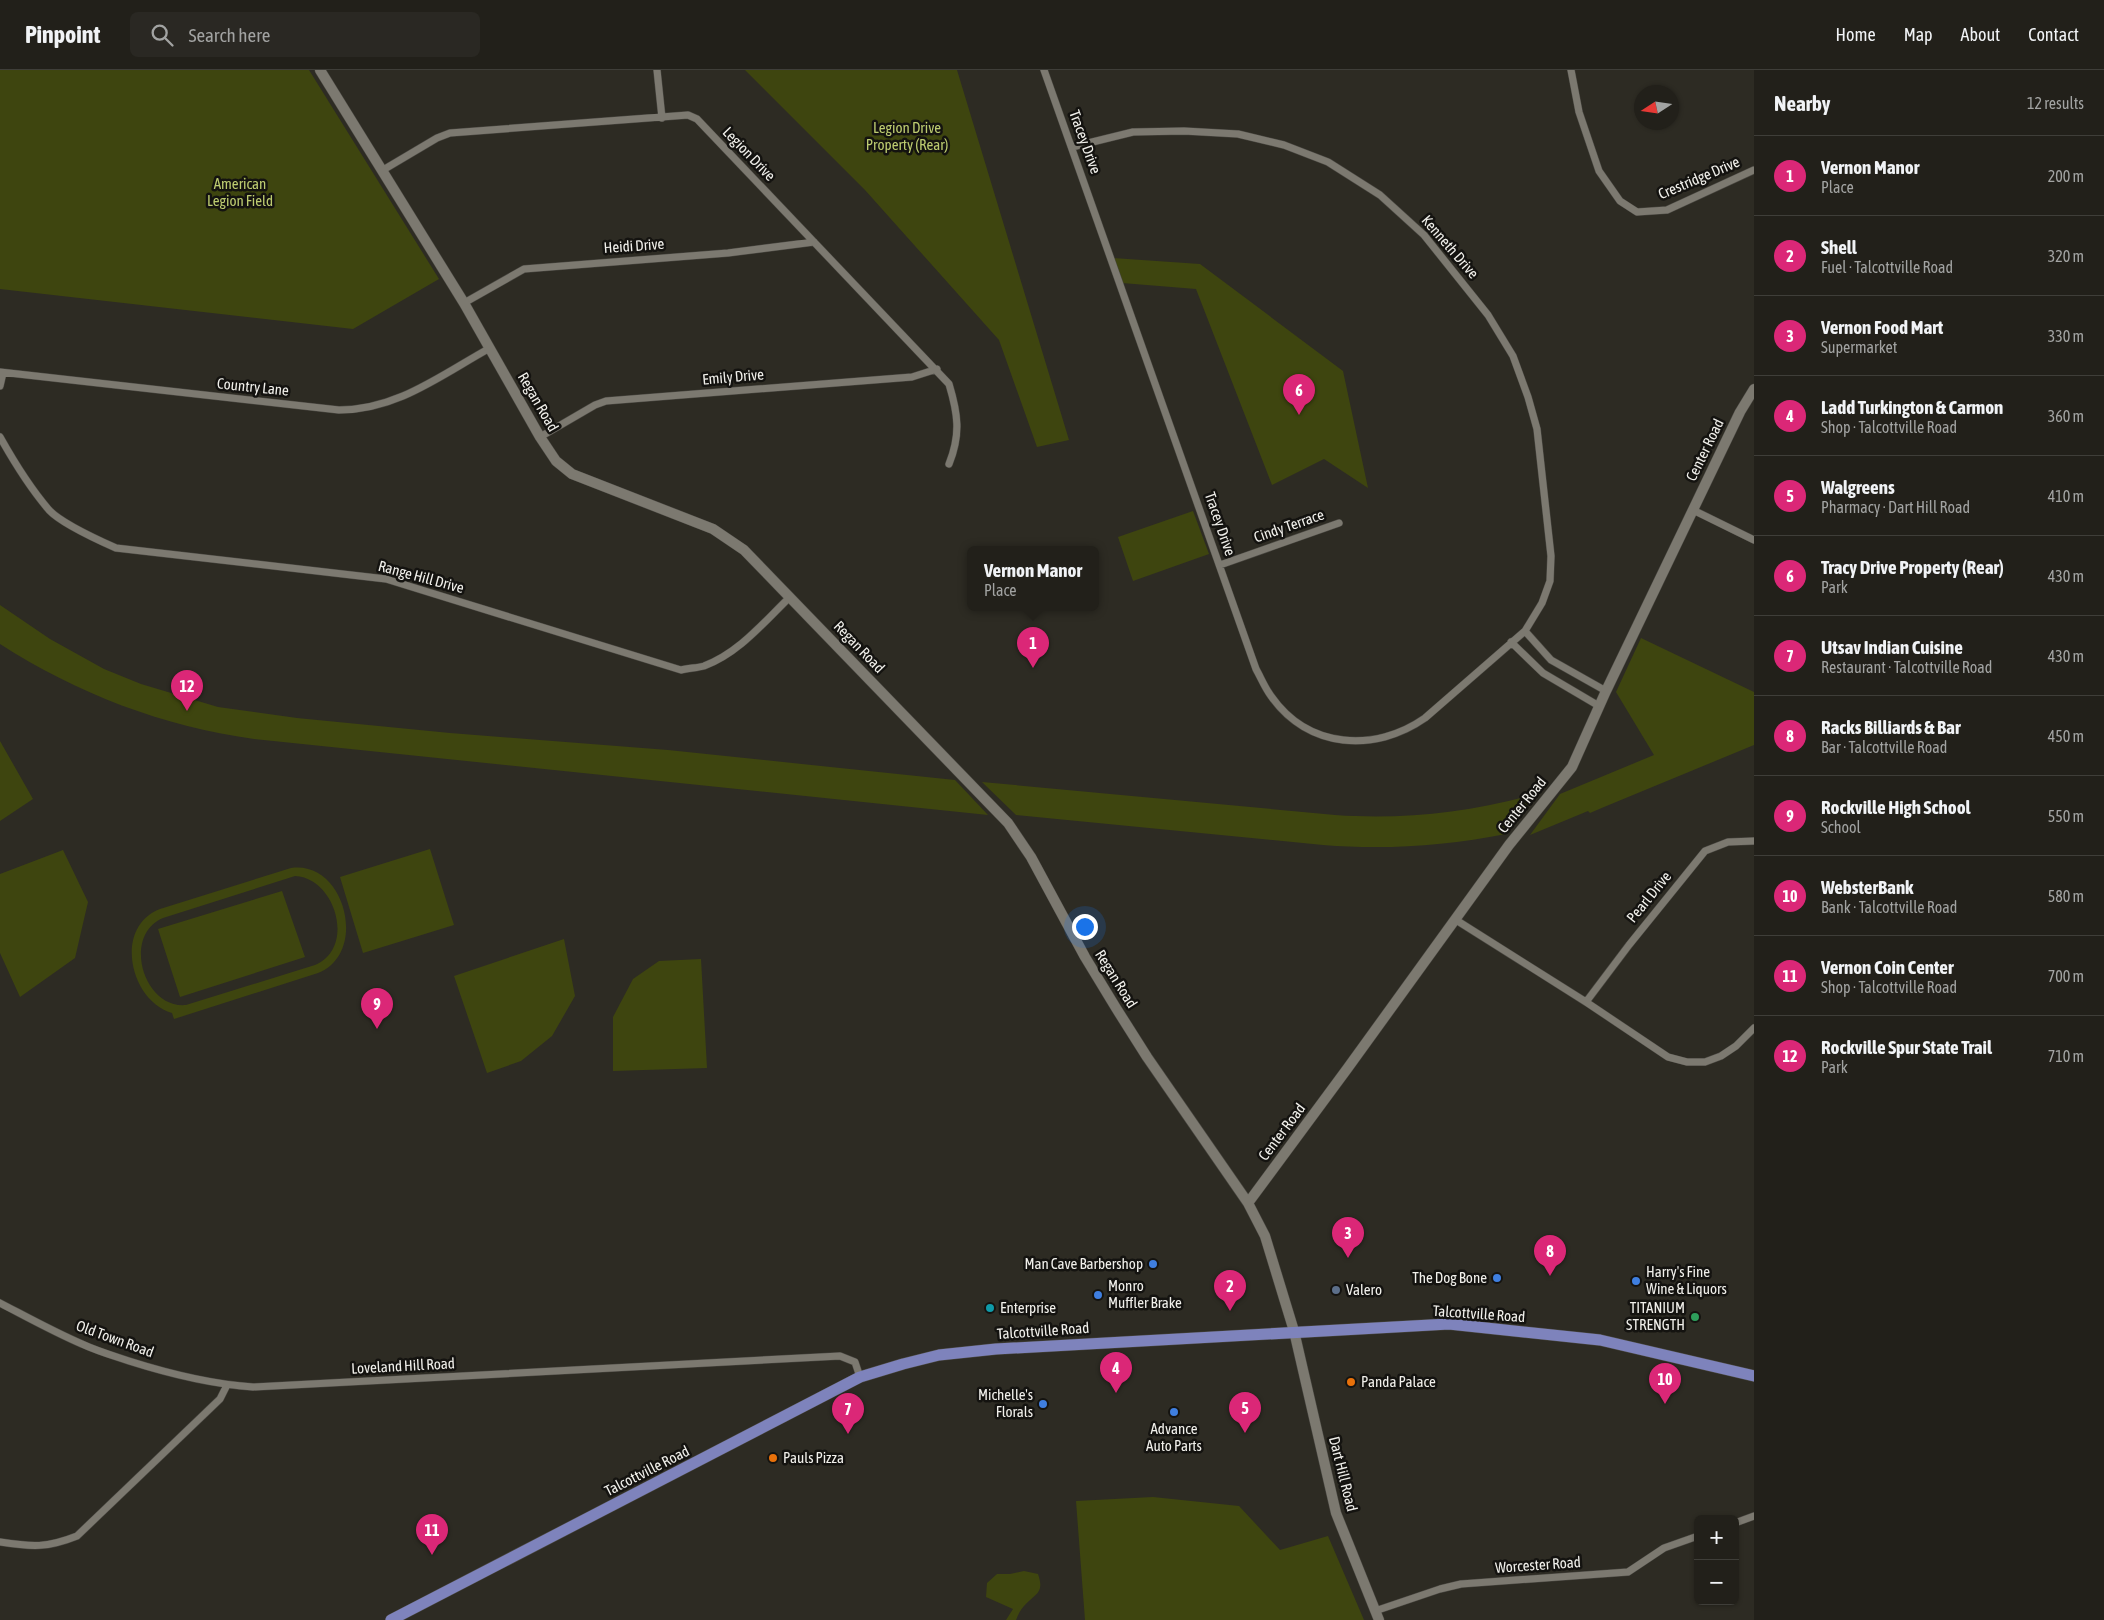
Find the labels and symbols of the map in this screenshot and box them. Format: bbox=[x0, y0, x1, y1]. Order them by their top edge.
north arrow bbox=[1634, 85, 1679, 130]
street label: Tracey Drive bbox=[1066, 108, 1105, 176]
park label: Legion Drive Property (Rear) bbox=[866, 119, 948, 153]
street label: Legion Drive bbox=[720, 123, 779, 184]
street label: Crestridge Drive bbox=[1656, 153, 1742, 202]
park label: American Legion Field bbox=[207, 175, 273, 209]
street label: Kenneth Drive bbox=[1418, 212, 1482, 282]
street label: Heidi Drive bbox=[603, 235, 665, 256]
street label: Emily Drive bbox=[701, 365, 765, 388]
street label: Regan Road bbox=[515, 369, 562, 434]
street label: Country Lane bbox=[216, 374, 290, 399]
pin: 6 bbox=[1283, 374, 1315, 415]
street label: Center Road bbox=[1682, 416, 1727, 484]
street label: Tracey Drive bbox=[1202, 490, 1239, 558]
street label: Cindy Terrace bbox=[1251, 506, 1326, 545]
street label: Range Hill Drive bbox=[376, 557, 466, 596]
street label: Regan Road bbox=[831, 617, 888, 676]
pin: 1 bbox=[1017, 627, 1049, 668]
pin: 12 bbox=[171, 670, 203, 711]
street label: Center Road bbox=[1494, 773, 1549, 836]
street label: Pearl Drive bbox=[1623, 868, 1674, 926]
your location bbox=[1072, 914, 1098, 940]
street label: Regan Road bbox=[1092, 946, 1141, 1011]
pin: 9 bbox=[361, 988, 393, 1029]
street label: Center Road bbox=[1255, 1100, 1309, 1164]
pin: 3 bbox=[1332, 1217, 1364, 1258]
pin: 8 bbox=[1534, 1235, 1566, 1276]
place label: Man Cave Barbershop bbox=[1024, 1255, 1143, 1272]
marker: Man Cave Barbershop bbox=[1147, 1258, 1159, 1270]
place label: Harry's Fine Wine & Liquors bbox=[1646, 1263, 1727, 1297]
place label: The Dog Bone bbox=[1412, 1269, 1487, 1286]
pin: 2 bbox=[1214, 1270, 1246, 1311]
marker: The Dog Bone bbox=[1491, 1272, 1503, 1284]
marker: Harry's Fine Wine & Liquors bbox=[1630, 1275, 1642, 1287]
place label: Monro Muffler Brake bbox=[1108, 1277, 1182, 1311]
place label: Valero bbox=[1346, 1281, 1382, 1298]
marker: Valero bbox=[1330, 1284, 1342, 1296]
marker: Monro Muffler Brake bbox=[1092, 1289, 1104, 1301]
place label: Enterprise bbox=[1000, 1299, 1056, 1316]
place label: TITANIUM STRENGTH bbox=[1626, 1299, 1685, 1333]
marker: Enterprise bbox=[984, 1302, 996, 1314]
street label: Talcottville Road bbox=[1432, 1302, 1526, 1325]
marker: TITANIUM STRENGTH bbox=[1689, 1311, 1701, 1323]
street label: Old Town Road bbox=[74, 1317, 156, 1360]
street label: Talcottville Road bbox=[996, 1319, 1090, 1342]
pin: 4 bbox=[1100, 1352, 1132, 1393]
street label: Loveland Hill Road bbox=[351, 1354, 455, 1377]
pin: 10 bbox=[1649, 1363, 1681, 1404]
place label: Panda Palace bbox=[1361, 1373, 1436, 1390]
marker: Panda Palace bbox=[1345, 1376, 1357, 1388]
place label: Michelle's Florals bbox=[978, 1386, 1033, 1420]
pin: 5 bbox=[1229, 1392, 1261, 1433]
pin: 7 bbox=[832, 1393, 864, 1434]
marker: Michelle's Florals bbox=[1037, 1398, 1049, 1410]
marker: Advance Auto Parts bbox=[1168, 1406, 1180, 1418]
place label: Advance Auto Parts bbox=[1146, 1420, 1202, 1454]
street label: Dart Hill Road bbox=[1326, 1435, 1361, 1513]
street label: Talcottville Road bbox=[602, 1442, 692, 1499]
place label: Pauls Pizza bbox=[783, 1449, 844, 1466]
marker: Pauls Pizza bbox=[767, 1452, 779, 1464]
pin: 11 bbox=[416, 1514, 448, 1555]
street label: Worcester Road bbox=[1495, 1553, 1581, 1576]

